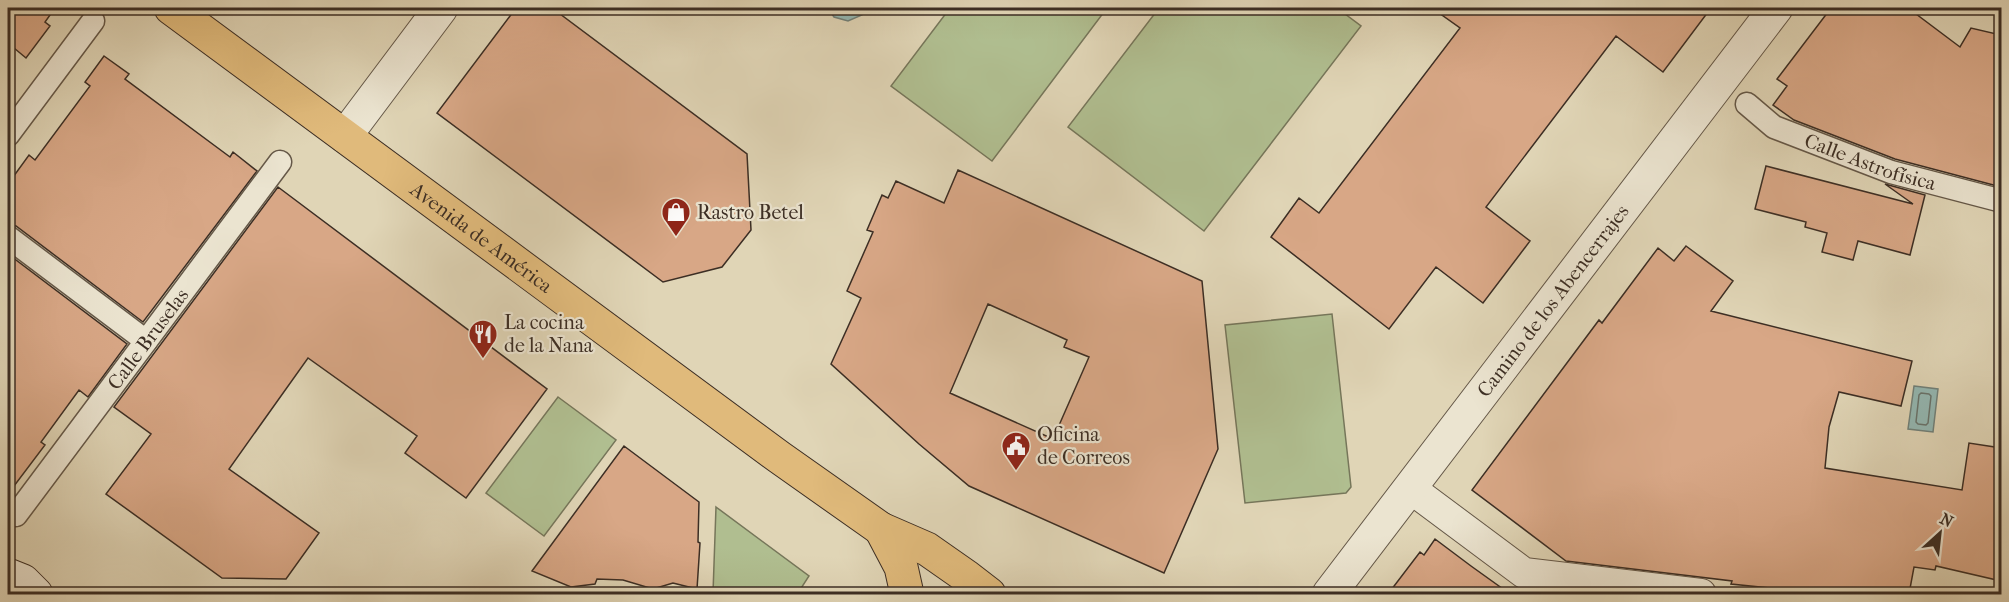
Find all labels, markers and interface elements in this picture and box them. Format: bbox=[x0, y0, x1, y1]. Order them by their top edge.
street label: Calle Astrofísica bbox=[1801, 128, 1939, 195]
street label: Avenida de América bbox=[405, 177, 558, 298]
shop icon: Rastro Betel bbox=[660, 196, 692, 238]
street label: Camino de los Abencerrajes bbox=[1472, 200, 1633, 401]
place label: Rastro Betel bbox=[697, 201, 804, 224]
street label: Calle Bruselas bbox=[103, 284, 193, 394]
place label: La cocina de la Nana bbox=[504, 311, 594, 357]
restaurant icon: La cocina de la Nana bbox=[467, 318, 499, 360]
place label: Oficina de Correos bbox=[1037, 423, 1130, 469]
public building icon: Oficina de Correos bbox=[1000, 430, 1032, 472]
north arrow bbox=[1910, 503, 1970, 563]
text: N bbox=[1937, 509, 1957, 532]

